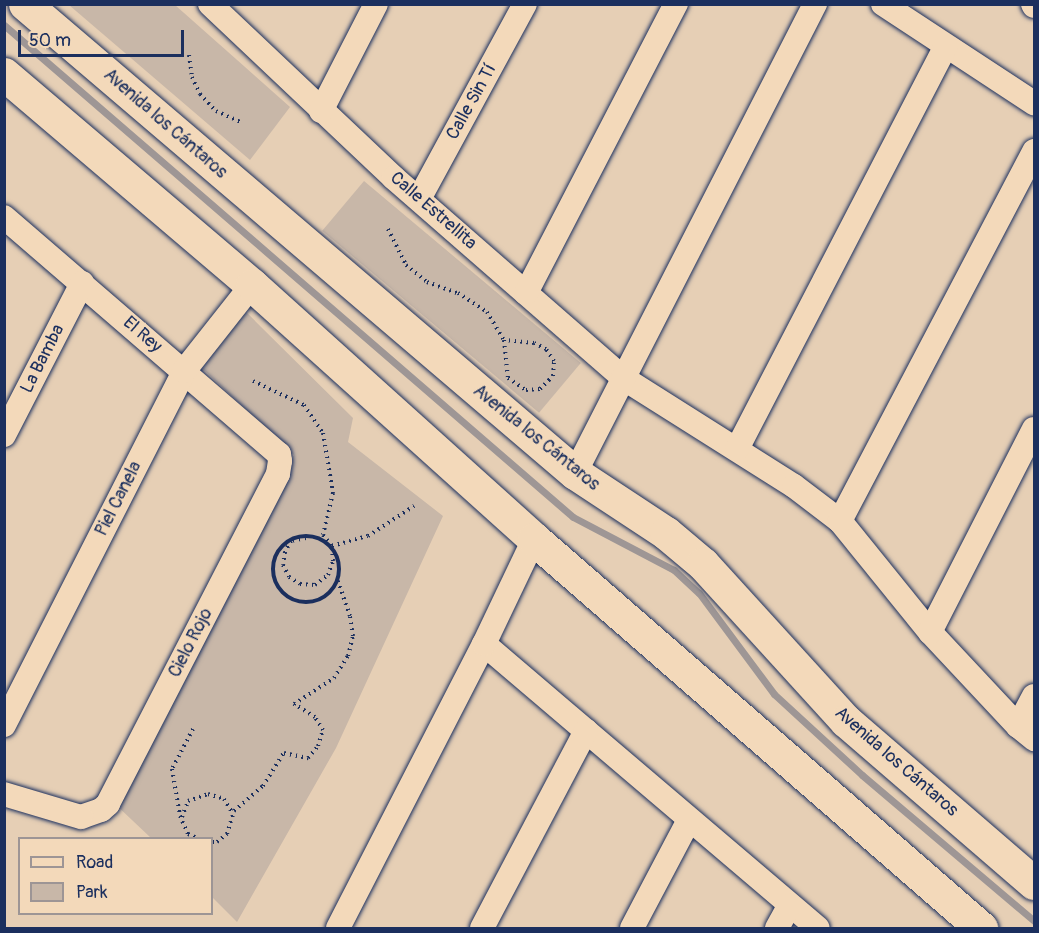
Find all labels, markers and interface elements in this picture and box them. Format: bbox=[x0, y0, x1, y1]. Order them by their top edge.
scale bar bbox=[21, 18, 188, 56]
text: 50 m bbox=[29, 29, 71, 52]
street label: Calle Sin Tí bbox=[442, 60, 502, 144]
street label: Avenida los Cántaros bbox=[99, 65, 231, 183]
street label: Calle Estrellita bbox=[385, 167, 481, 255]
street label: El Rey bbox=[118, 312, 166, 358]
street label: La Bamba bbox=[17, 321, 69, 397]
street label: Avenida los Cántaros bbox=[468, 380, 604, 496]
street label: Piel Canela bbox=[91, 458, 147, 540]
street label: Cielo Rojo bbox=[164, 605, 218, 681]
street label: Avenida los Cántaros bbox=[830, 703, 962, 821]
legend bbox=[18, 837, 213, 915]
text: Road bbox=[76, 851, 113, 874]
text: Park bbox=[76, 881, 108, 904]

